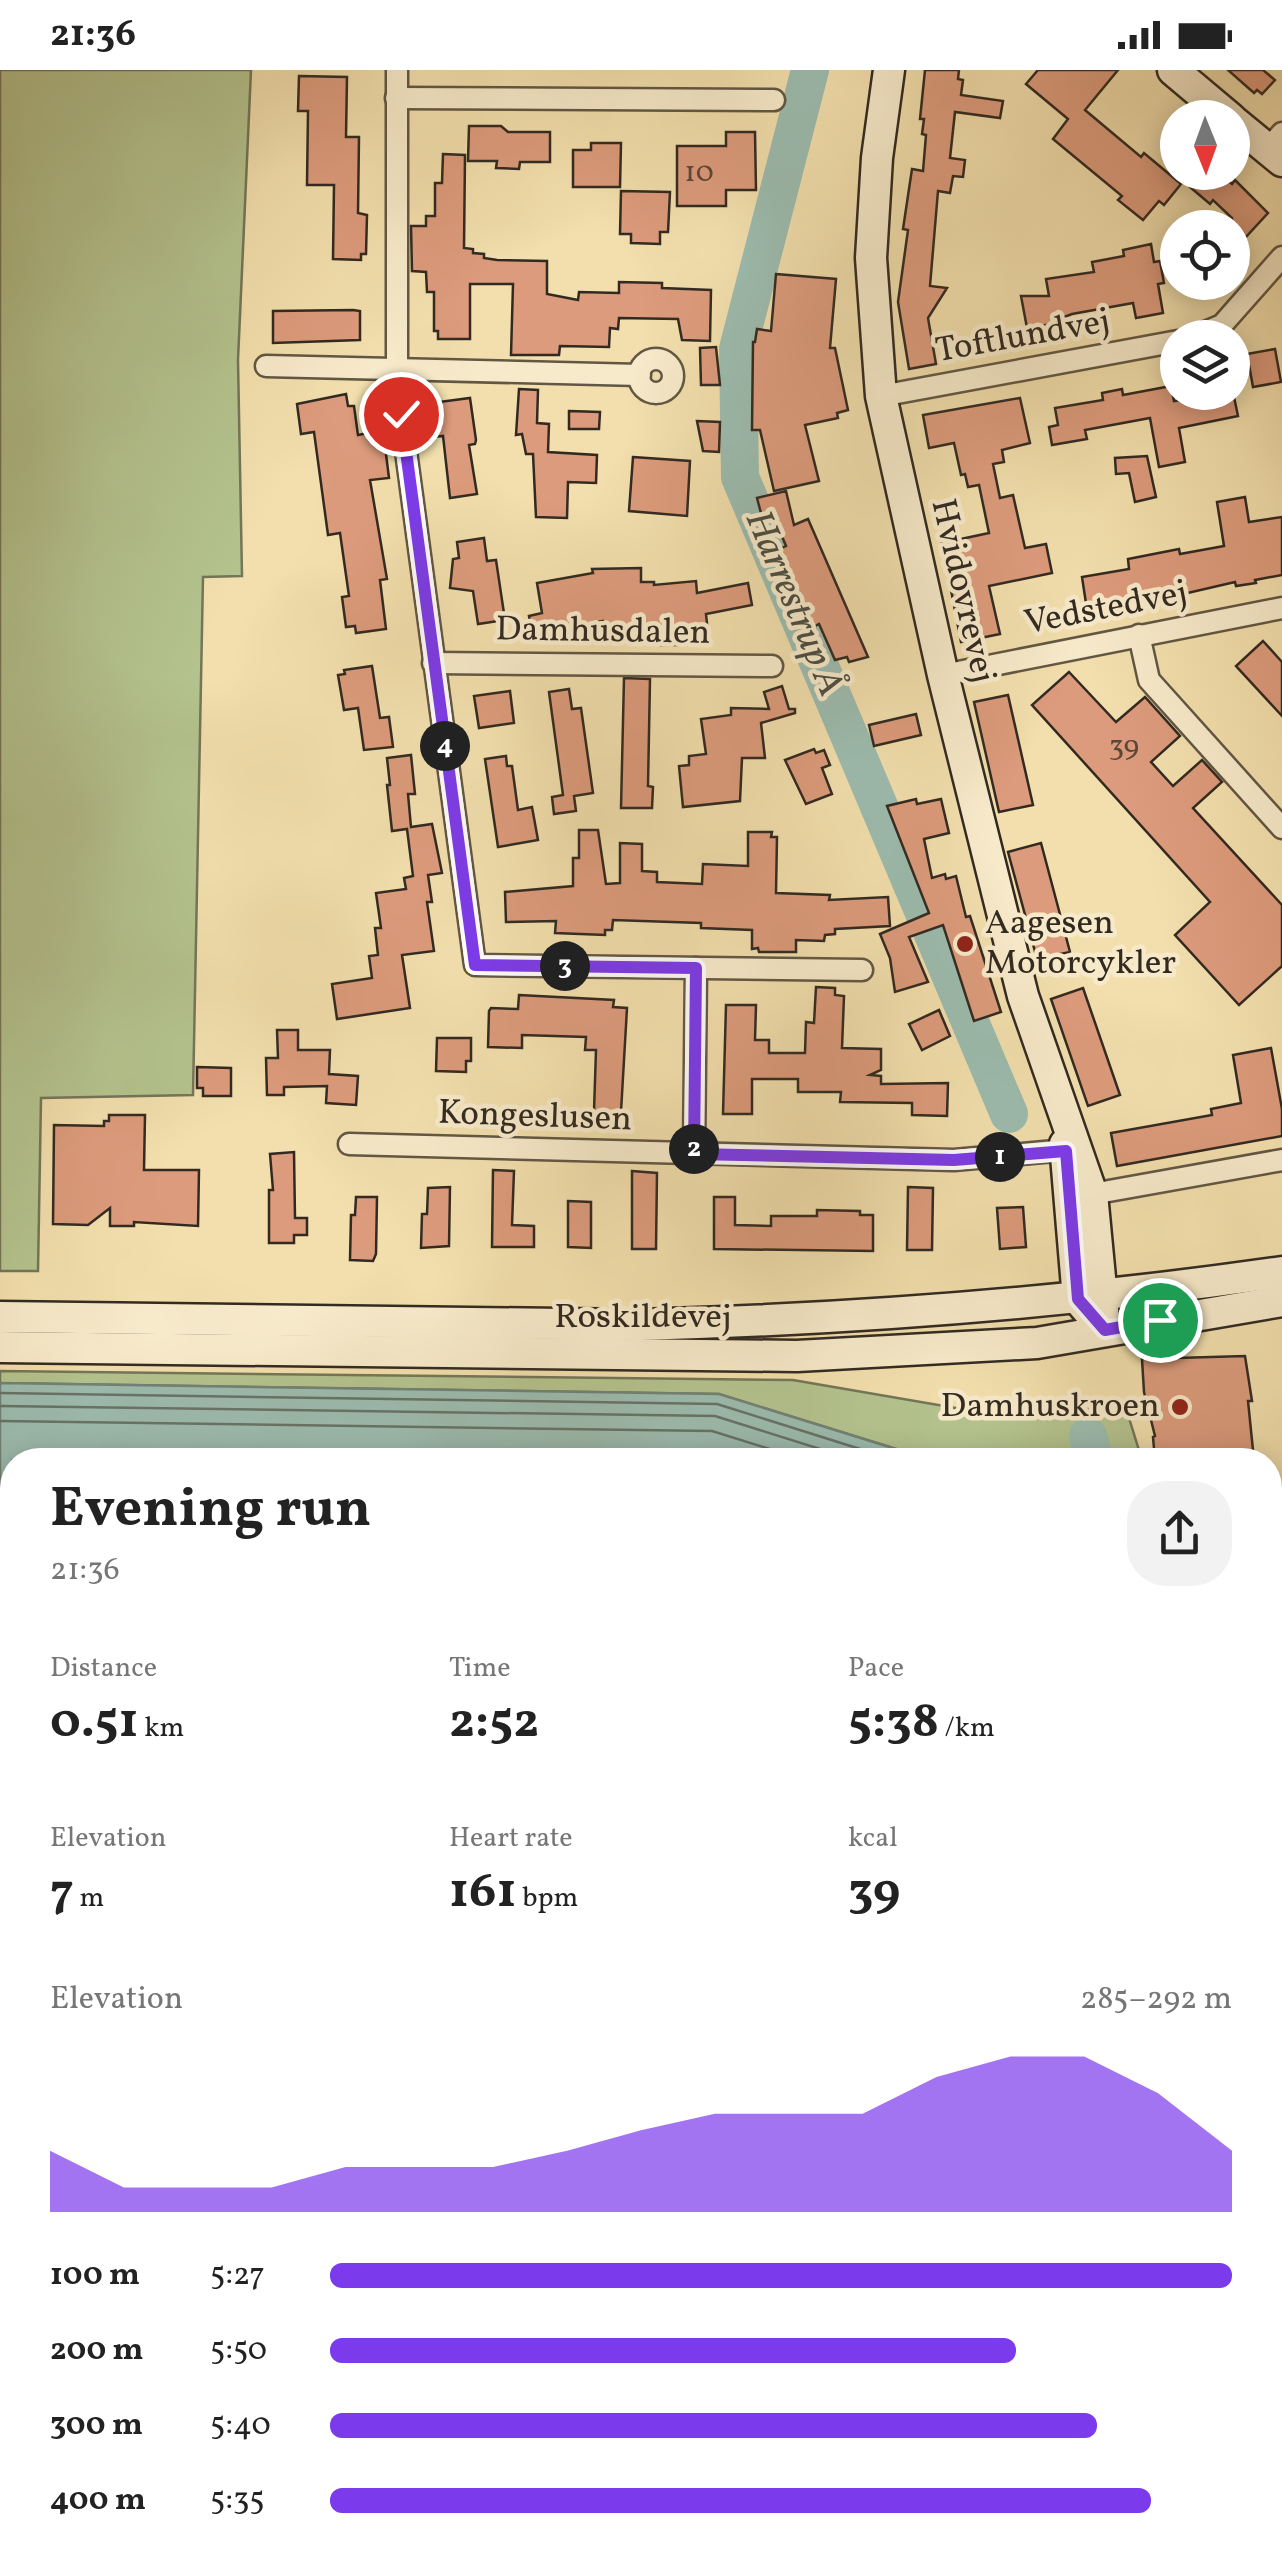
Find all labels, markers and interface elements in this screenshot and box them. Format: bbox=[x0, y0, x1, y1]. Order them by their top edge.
text: 21:36 bbox=[50, 9, 136, 62]
north arrow bbox=[1160, 100, 1250, 190]
map controls bbox=[1160, 100, 1250, 410]
house number: 10 bbox=[684, 152, 714, 194]
button: locate bbox=[1160, 210, 1250, 300]
street label: Toftlundvej bbox=[932, 298, 1114, 376]
button: layers bbox=[1160, 320, 1250, 410]
pin bbox=[359, 372, 444, 457]
icon: check bbox=[374, 387, 429, 442]
street label: Hvidovrevej bbox=[918, 494, 1006, 688]
water label: Harrestrup Å bbox=[730, 503, 856, 705]
street label: Vedstedvej bbox=[1020, 570, 1192, 648]
street label: Damhusdalen bbox=[495, 606, 711, 658]
pin: 4 bbox=[420, 721, 470, 771]
text: 4 bbox=[437, 726, 453, 765]
house number: 39 bbox=[1109, 726, 1139, 768]
place label: Aagesen Motorcykler bbox=[985, 900, 1176, 988]
marker: Aagesen Motorcykler bbox=[954, 933, 976, 955]
pin: 3 bbox=[540, 941, 590, 991]
text: 3 bbox=[558, 946, 572, 985]
street label: Kongeslusen bbox=[437, 1090, 633, 1144]
pin: 2 bbox=[669, 1124, 719, 1174]
text: 2 bbox=[687, 1129, 701, 1168]
pin: 1 bbox=[975, 1132, 1025, 1182]
text: 1 bbox=[994, 1137, 1006, 1176]
pin bbox=[1118, 1278, 1203, 1363]
icon: arrive bbox=[1133, 1293, 1188, 1348]
street label: Roskildevej bbox=[554, 1294, 732, 1342]
place label: Damhuskroen bbox=[941, 1383, 1160, 1431]
marker: Damhuskroen bbox=[1169, 1396, 1191, 1418]
text: Evening run bbox=[50, 1473, 371, 1549]
button: share bbox=[1127, 1481, 1232, 1586]
text: 21:36 bbox=[50, 1549, 120, 1593]
text: Distance bbox=[50, 1649, 157, 1688]
text: Time bbox=[449, 1649, 510, 1688]
text: Pace bbox=[848, 1649, 904, 1688]
text: 0.51 bbox=[50, 1688, 139, 1758]
text: 2:52 bbox=[449, 1688, 539, 1758]
text: 5:38 bbox=[848, 1688, 939, 1758]
text: km bbox=[139, 1709, 184, 1748]
text: /km bbox=[939, 1709, 995, 1748]
text: Elevation bbox=[50, 1819, 166, 1858]
text: Heart rate bbox=[449, 1819, 573, 1858]
text: kcal bbox=[848, 1819, 898, 1858]
text: 7 bbox=[50, 1858, 74, 1928]
text: 161 bbox=[449, 1858, 517, 1928]
text: 39 bbox=[848, 1858, 900, 1928]
text: m bbox=[74, 1879, 104, 1918]
text: bpm bbox=[517, 1879, 578, 1918]
text: Elevation bbox=[50, 1978, 183, 2022]
text: 285–292 m bbox=[1080, 1978, 1232, 2022]
text: 100 m bbox=[50, 2254, 140, 2298]
text: 5:27 bbox=[210, 2254, 265, 2298]
text: 200 m bbox=[50, 2329, 144, 2373]
text: 5:50 bbox=[210, 2329, 267, 2373]
text: 300 m bbox=[50, 2404, 143, 2448]
text: 5:40 bbox=[210, 2404, 271, 2448]
text: 400 m bbox=[50, 2479, 146, 2523]
text: 5:35 bbox=[210, 2479, 265, 2523]

